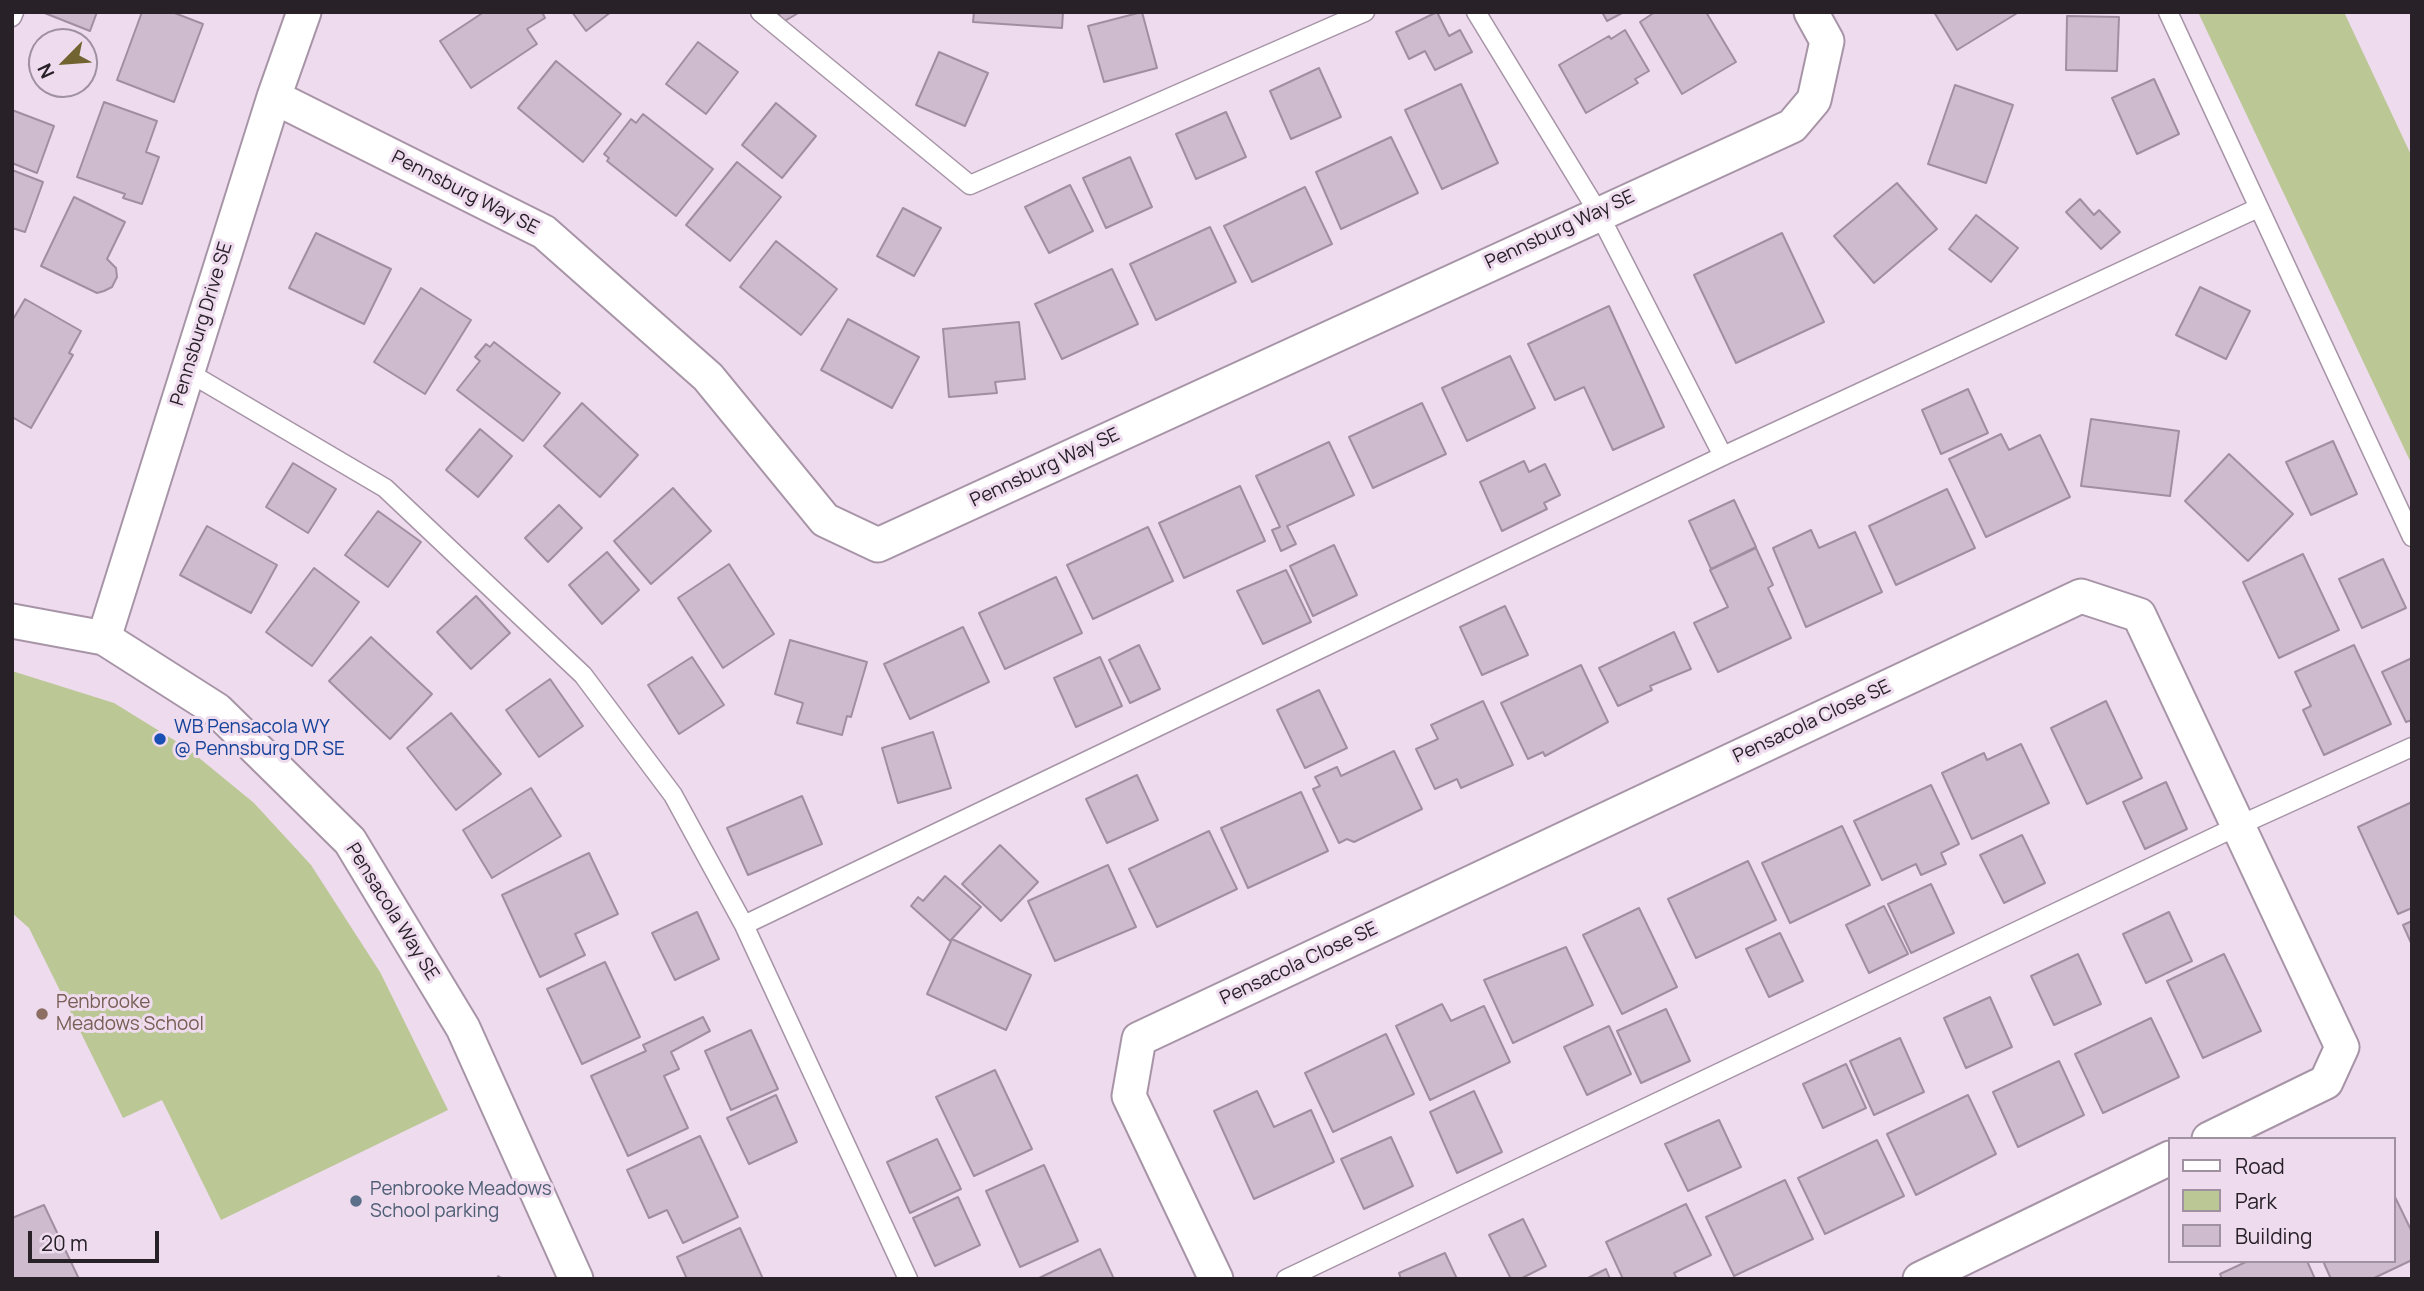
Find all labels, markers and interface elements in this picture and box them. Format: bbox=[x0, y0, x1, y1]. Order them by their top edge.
north arrow bbox=[28, 28, 98, 98]
text: N bbox=[31, 59, 60, 83]
street label: Pennsburg Way SE bbox=[388, 146, 542, 240]
street label: Pennsburg Way SE bbox=[1482, 185, 1638, 275]
street label: Pennsburg Drive SE bbox=[166, 240, 238, 408]
street label: Pennsburg Way SE bbox=[967, 423, 1123, 513]
street label: Pensacola Close SE bbox=[1730, 676, 1894, 768]
place label: WB Pensacola WY @ Pennsburg DR SE bbox=[174, 717, 345, 761]
marker: WB Pensacola WY @ Pennsburg DR SE bbox=[152, 731, 168, 747]
street label: Pensacola Way SE bbox=[341, 839, 443, 985]
street label: Pensacola Close SE bbox=[1217, 918, 1381, 1010]
place label: Penbrooke Meadows School bbox=[56, 992, 204, 1036]
marker: Penbrooke Meadows School bbox=[34, 1006, 50, 1022]
legend bbox=[2168, 1137, 2396, 1263]
text: Road bbox=[2235, 1152, 2285, 1180]
place label: Penbrooke Meadows School parking bbox=[370, 1179, 552, 1223]
text: Park bbox=[2235, 1187, 2277, 1215]
marker: Penbrooke Meadows School parking bbox=[348, 1193, 364, 1209]
scale bar bbox=[32, 1218, 163, 1262]
text: Building bbox=[2235, 1222, 2312, 1250]
text: 20 m bbox=[41, 1229, 88, 1257]

